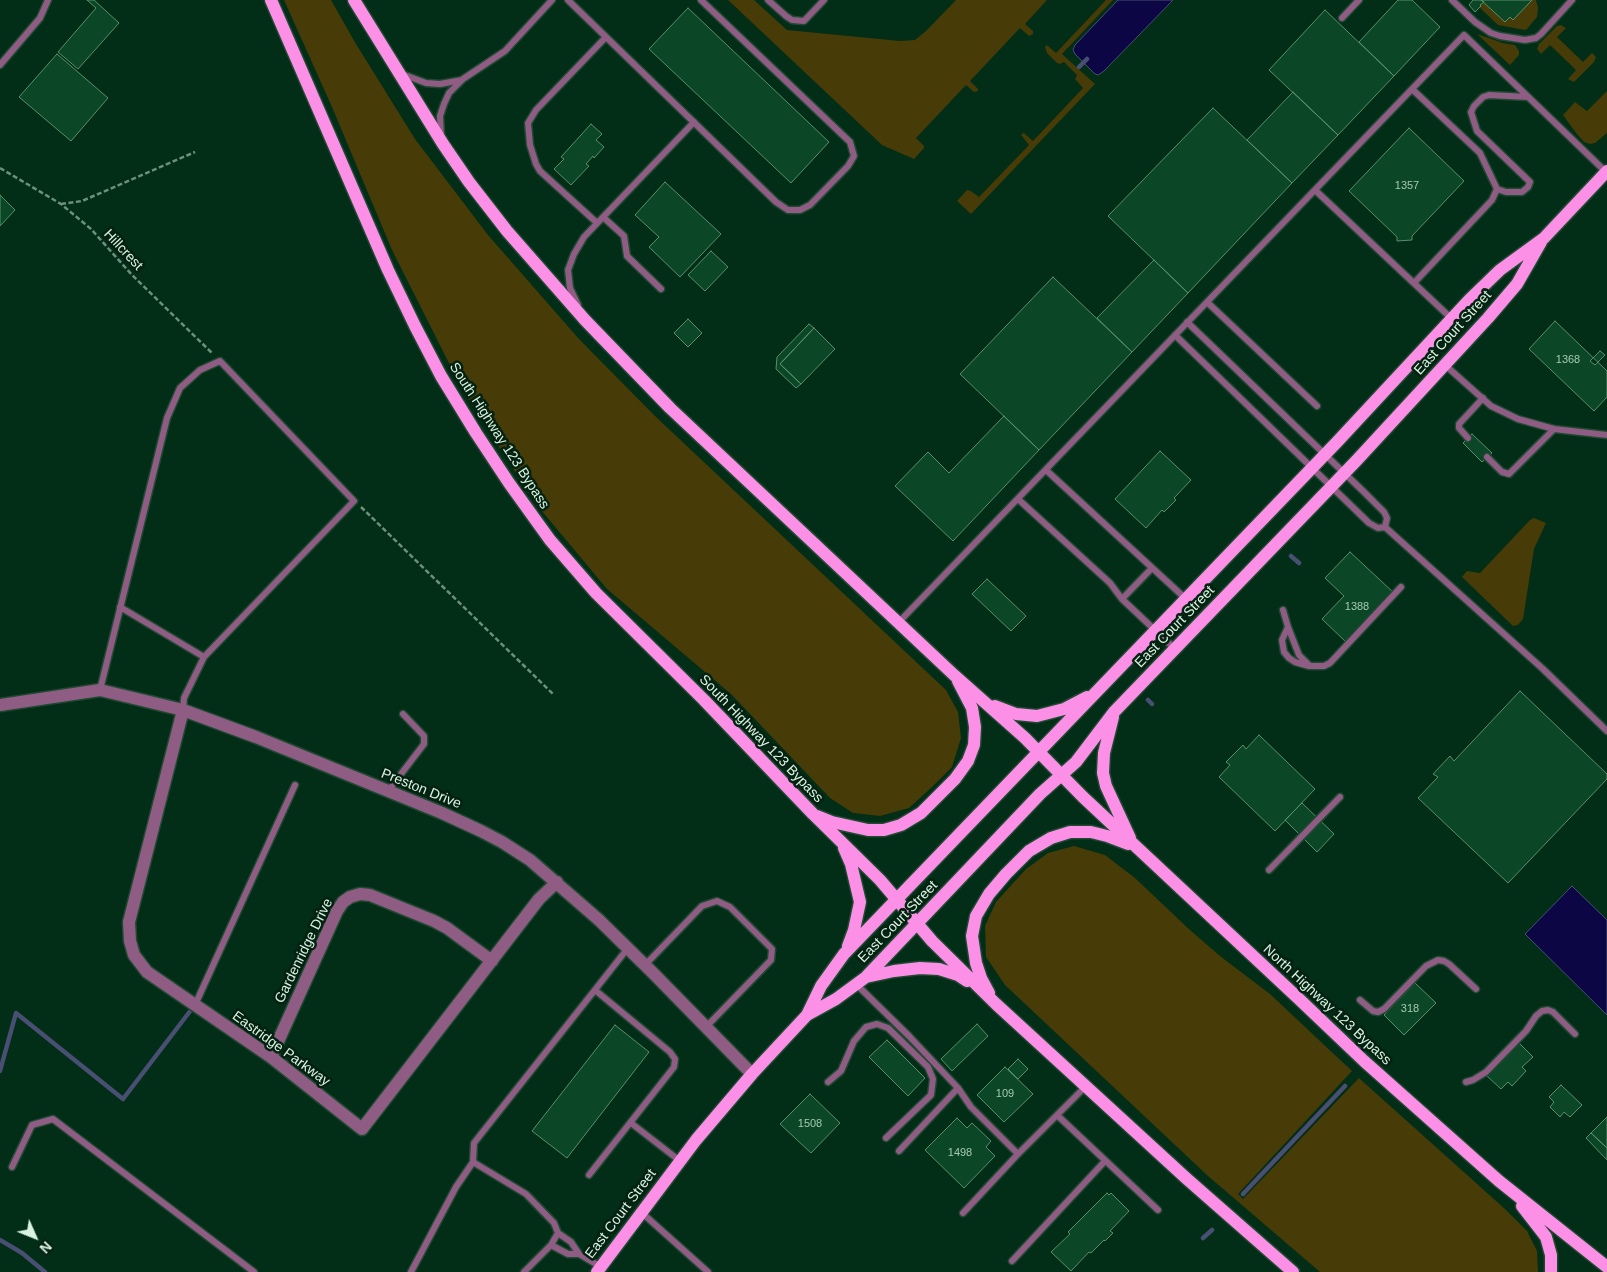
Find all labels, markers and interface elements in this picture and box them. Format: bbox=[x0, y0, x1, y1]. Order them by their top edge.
house number: 1357 bbox=[1395, 179, 1419, 193]
street label: Hillcrest bbox=[100, 226, 146, 274]
street label: East Court Street bbox=[1411, 287, 1495, 379]
house number: 1368 bbox=[1556, 353, 1580, 367]
street label: South Highway 123 Bypass bbox=[445, 360, 553, 512]
street label: East Court Street bbox=[1132, 583, 1218, 671]
house number: 1388 bbox=[1345, 600, 1369, 614]
street label: South Highway 123 Bypass bbox=[695, 672, 827, 806]
street label: Preston Drive bbox=[379, 765, 463, 813]
street label: East Court Street bbox=[855, 878, 941, 966]
street label: Gardenridge Drive bbox=[271, 896, 337, 1006]
street label: North Highway 123 Bypass bbox=[1260, 941, 1394, 1069]
house number: 318 bbox=[1401, 1002, 1419, 1016]
street label: Eastridge Parkway bbox=[229, 1008, 333, 1090]
house number: 109 bbox=[996, 1087, 1014, 1101]
house number: 1508 bbox=[798, 1117, 822, 1131]
house number: 1498 bbox=[948, 1146, 972, 1160]
street label: East Court Street bbox=[582, 1166, 660, 1262]
north arrow bbox=[10, 1212, 60, 1262]
text: N bbox=[37, 1238, 55, 1257]

